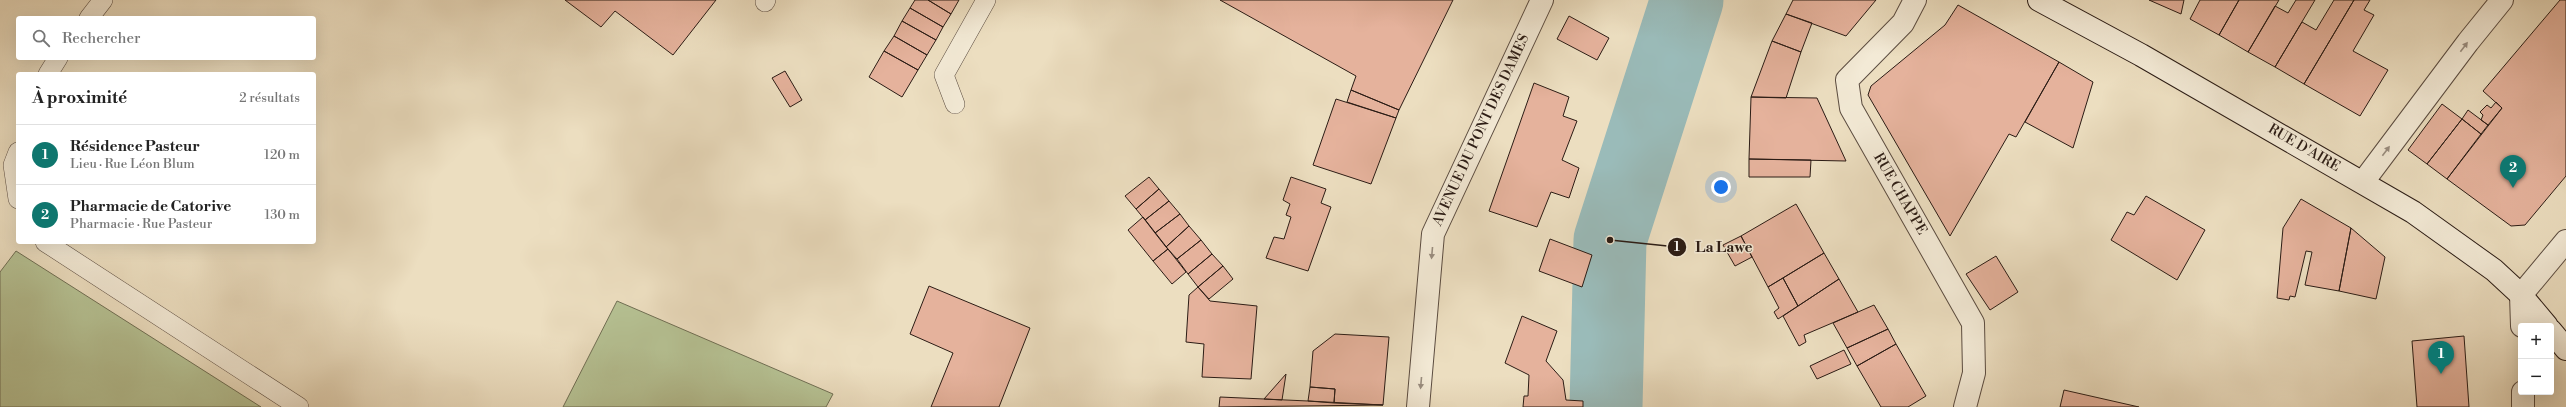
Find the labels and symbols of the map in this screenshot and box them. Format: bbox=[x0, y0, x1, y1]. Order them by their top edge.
street label: AVENUE DU PONT DES DAMES bbox=[1428, 31, 1533, 230]
one-way arrow bbox=[2460, 41, 2468, 52]
street label: RUE D'AIRE bbox=[2265, 120, 2343, 176]
one-way arrow bbox=[2382, 145, 2390, 156]
street label: RUE CHAPPE bbox=[1869, 150, 1931, 238]
pin: 2 bbox=[2500, 155, 2526, 188]
your location bbox=[1711, 177, 1731, 197]
callout: La Lawe bbox=[1667, 234, 1760, 261]
text: La Lawe bbox=[1695, 238, 1753, 257]
text: 1 bbox=[1674, 240, 1680, 255]
one-way arrow bbox=[1428, 247, 1435, 259]
pin: 1 bbox=[2428, 341, 2454, 374]
one-way arrow bbox=[1417, 377, 1424, 389]

